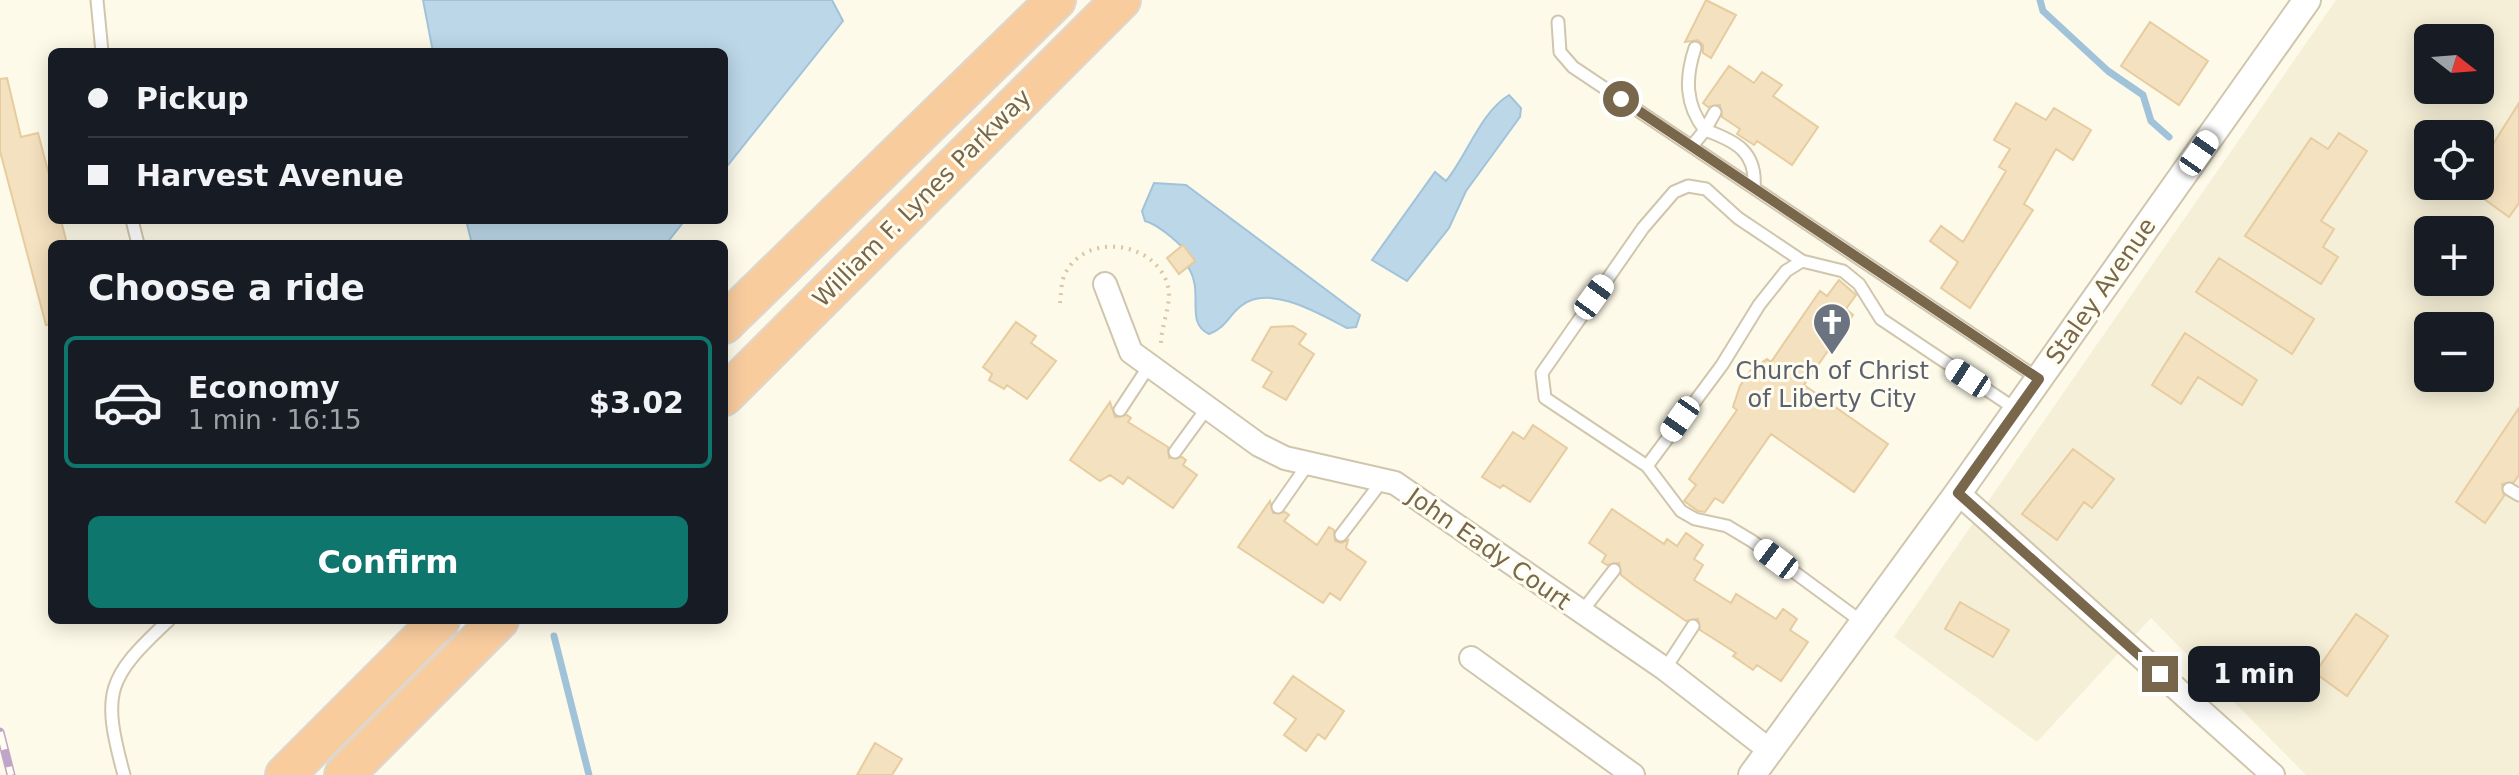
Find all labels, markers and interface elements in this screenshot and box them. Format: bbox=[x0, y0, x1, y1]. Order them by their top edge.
north arrow bbox=[2414, 24, 2494, 104]
map controls bbox=[2414, 24, 2494, 392]
text: Pickup bbox=[136, 81, 249, 116]
route start bbox=[1603, 81, 1639, 117]
street label: William F. Lynes Parkway bbox=[807, 83, 1037, 313]
button: locate bbox=[2414, 120, 2494, 200]
car bbox=[2175, 126, 2223, 180]
text: Harvest Avenue bbox=[136, 158, 404, 193]
street label: Staley Avenue bbox=[2040, 213, 2162, 369]
button: + bbox=[2414, 216, 2494, 296]
text: Choose a ride bbox=[88, 267, 365, 308]
car bbox=[1570, 271, 1618, 323]
church icon: Church of Christ of Liberty City bbox=[1811, 301, 1853, 356]
button: − bbox=[2414, 312, 2494, 392]
car bbox=[1941, 355, 1995, 401]
place label: Church of Christ of Liberty City bbox=[1735, 357, 1929, 413]
icon: car bbox=[92, 366, 164, 438]
text: Economy bbox=[188, 370, 340, 405]
text: $3.02 bbox=[589, 385, 684, 420]
car bbox=[1656, 392, 1704, 446]
text: 1 min · 16:15 bbox=[188, 405, 362, 435]
street label: John Eady Court bbox=[1400, 481, 1576, 616]
button: Confirm bbox=[88, 516, 688, 608]
car bbox=[1750, 535, 1802, 583]
callout: 1 min bbox=[2188, 646, 2320, 702]
route end bbox=[2142, 656, 2178, 692]
text: 1 min bbox=[2213, 659, 2295, 689]

